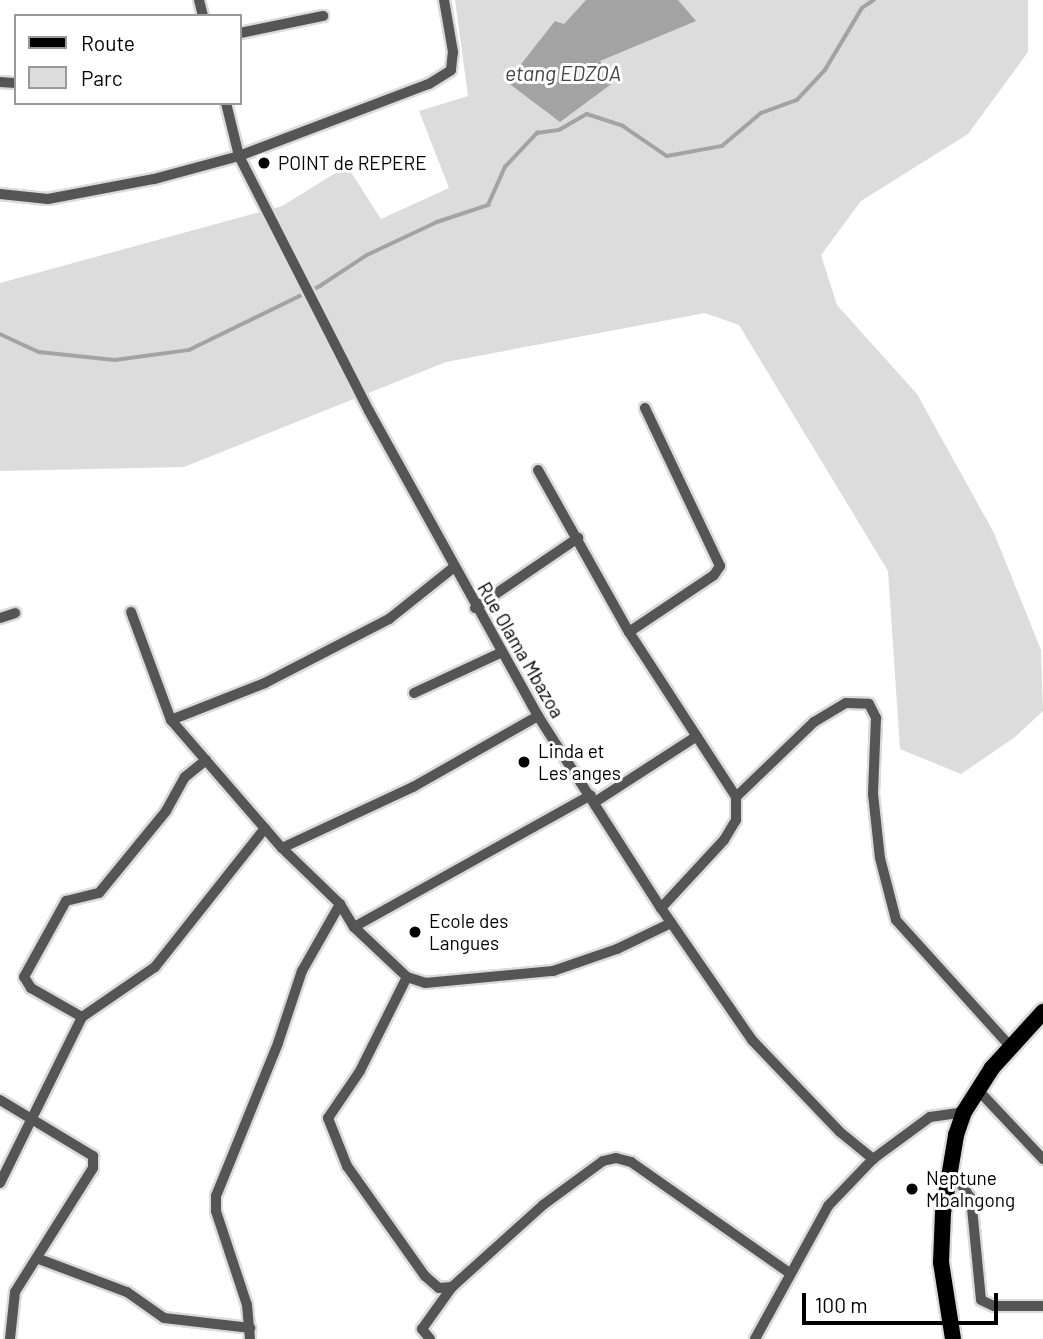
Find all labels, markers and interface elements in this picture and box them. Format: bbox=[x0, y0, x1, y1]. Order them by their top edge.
legend bbox=[14, 14, 242, 105]
text: Route bbox=[81, 30, 135, 55]
water label: etang EDZOA bbox=[505, 60, 621, 86]
text: Parc bbox=[81, 65, 123, 90]
place label: POINT de REPERE bbox=[278, 152, 427, 174]
marker: POINT de REPERE bbox=[256, 155, 272, 171]
street label: Rue Olama Mbazoa bbox=[473, 578, 569, 722]
place label: Linda et Les anges bbox=[538, 740, 621, 784]
marker: Linda et Les anges bbox=[516, 754, 532, 770]
place label: Ecole des Langues bbox=[429, 910, 508, 954]
marker: Ecole des Langues bbox=[407, 924, 423, 940]
place label: Neptune Mbalngong bbox=[926, 1167, 1015, 1211]
marker: Neptune Mbalngong bbox=[904, 1181, 920, 1197]
scale bar bbox=[805, 1280, 1001, 1324]
text: 100 m bbox=[815, 1292, 868, 1317]

